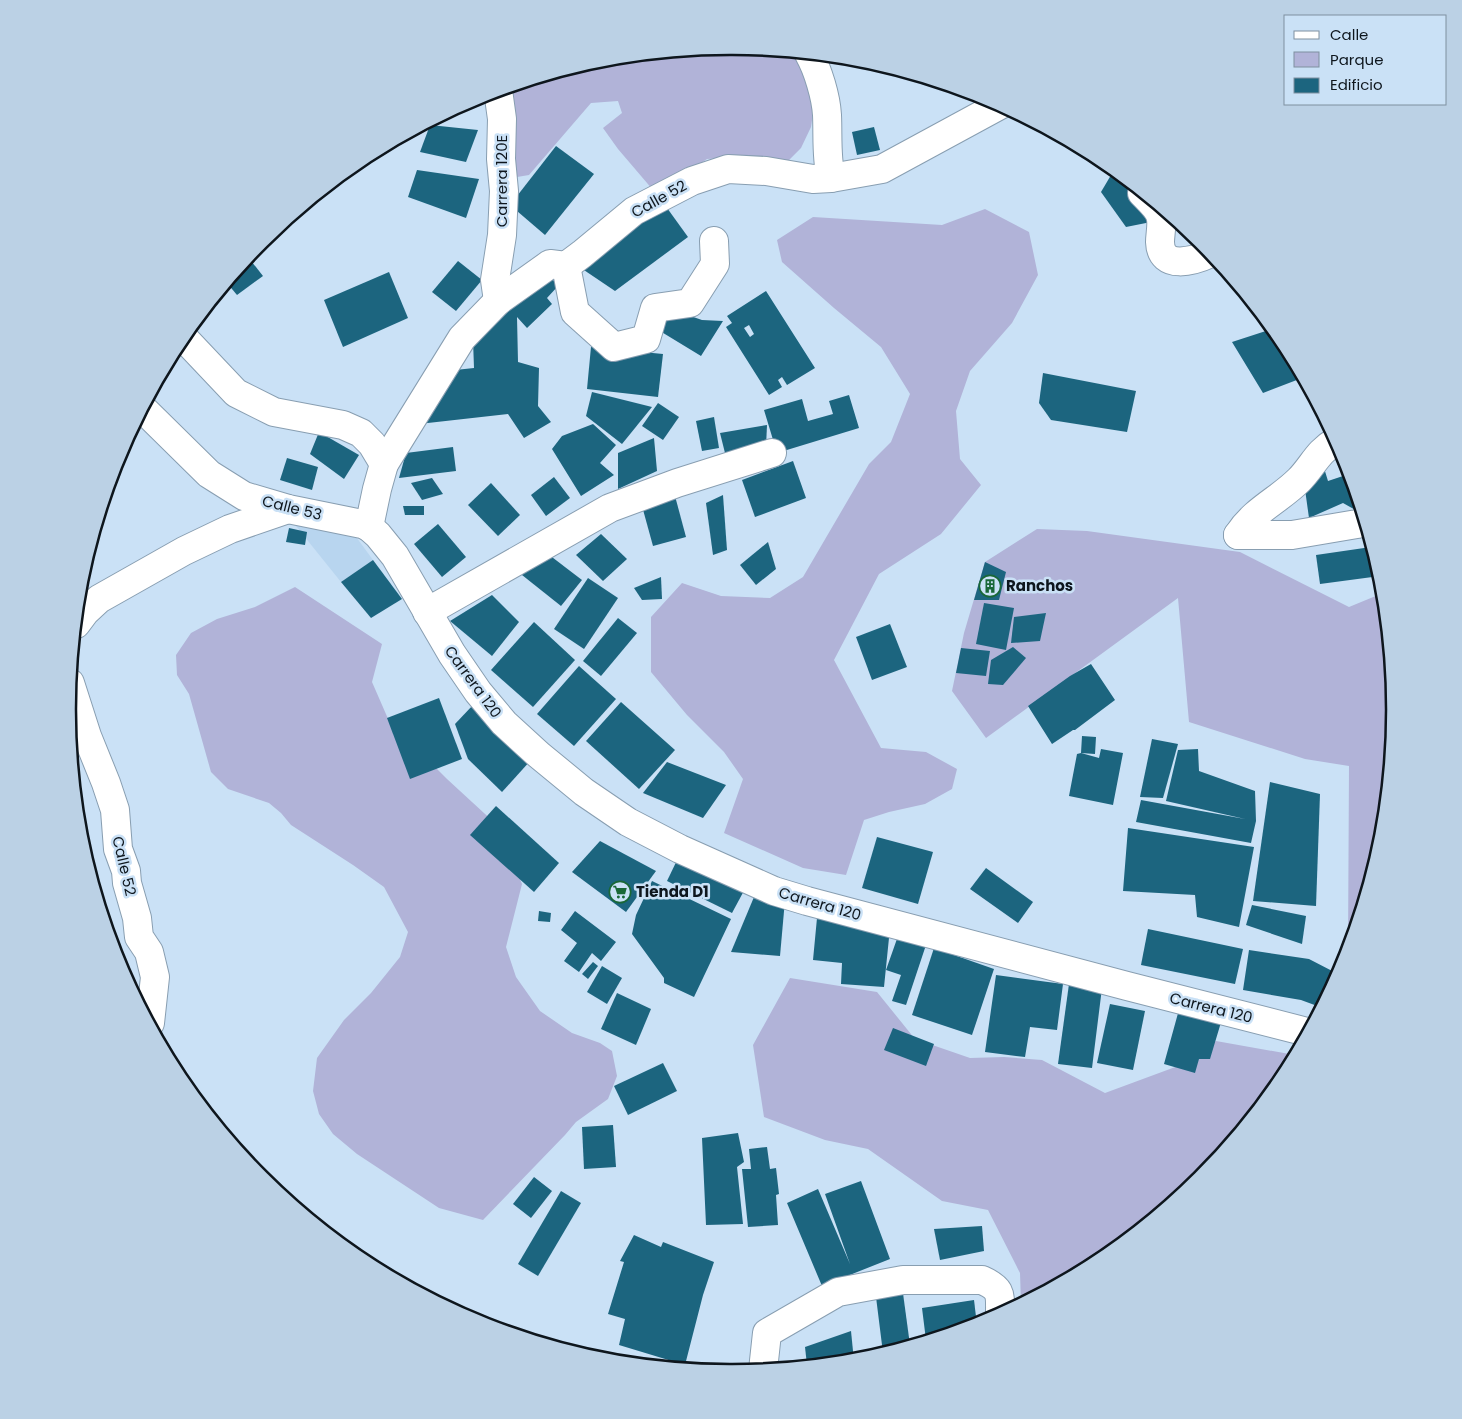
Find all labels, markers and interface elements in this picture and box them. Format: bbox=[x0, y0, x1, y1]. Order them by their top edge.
legend bbox=[1284, 15, 1447, 105]
text: Calle bbox=[1330, 24, 1368, 45]
text: Parque bbox=[1330, 49, 1383, 70]
text: Edificio bbox=[1330, 74, 1383, 95]
street label: Carrera 120E bbox=[491, 135, 512, 227]
street label: Calle 52 bbox=[627, 175, 690, 222]
street label: Calle 53 bbox=[260, 490, 324, 525]
building icon: Ranchos bbox=[978, 574, 1002, 598]
place label: Ranchos bbox=[1006, 575, 1073, 596]
street label: Carrera 120 bbox=[440, 641, 507, 722]
street label: Calle 52 bbox=[107, 834, 142, 898]
supermarket icon: Tienda D1 bbox=[608, 880, 632, 904]
place label: Tienda D1 bbox=[636, 881, 709, 902]
street label: Carrera 120 bbox=[776, 882, 864, 925]
street label: Carrera 120 bbox=[1167, 987, 1255, 1028]

